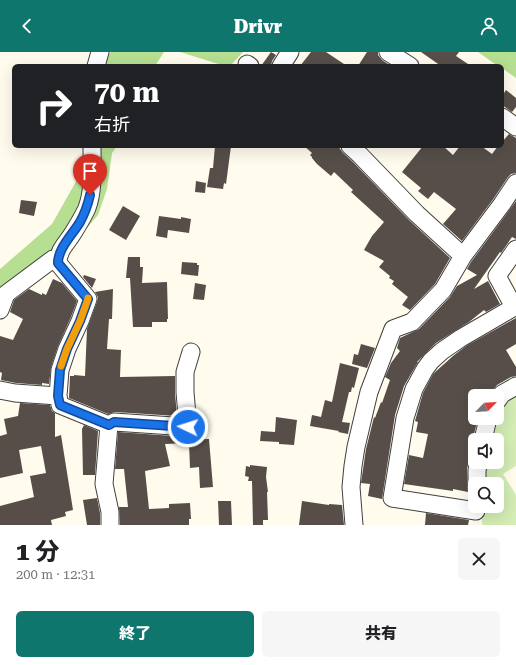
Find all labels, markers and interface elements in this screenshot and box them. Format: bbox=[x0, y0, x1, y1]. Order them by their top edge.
icon: back bbox=[16, 15, 38, 37]
icon: person bbox=[478, 15, 500, 37]
text: Drivr bbox=[234, 16, 282, 37]
text: 70 m bbox=[94, 76, 159, 109]
icon: right bbox=[28, 80, 80, 132]
text: 右折 bbox=[94, 114, 130, 135]
pin bbox=[73, 154, 107, 195]
icon: arrive bbox=[79, 160, 101, 182]
north arrow bbox=[468, 389, 504, 425]
map controls bbox=[468, 389, 504, 513]
position arrow bbox=[167, 406, 209, 448]
button: sound bbox=[468, 433, 504, 469]
button: search bbox=[468, 477, 504, 513]
text: 1 分 bbox=[16, 538, 60, 566]
button: close bbox=[458, 538, 500, 580]
text: 200 m · 12:31 bbox=[16, 567, 95, 582]
button: 終了 bbox=[16, 611, 254, 657]
button: 共有 bbox=[262, 611, 500, 657]

